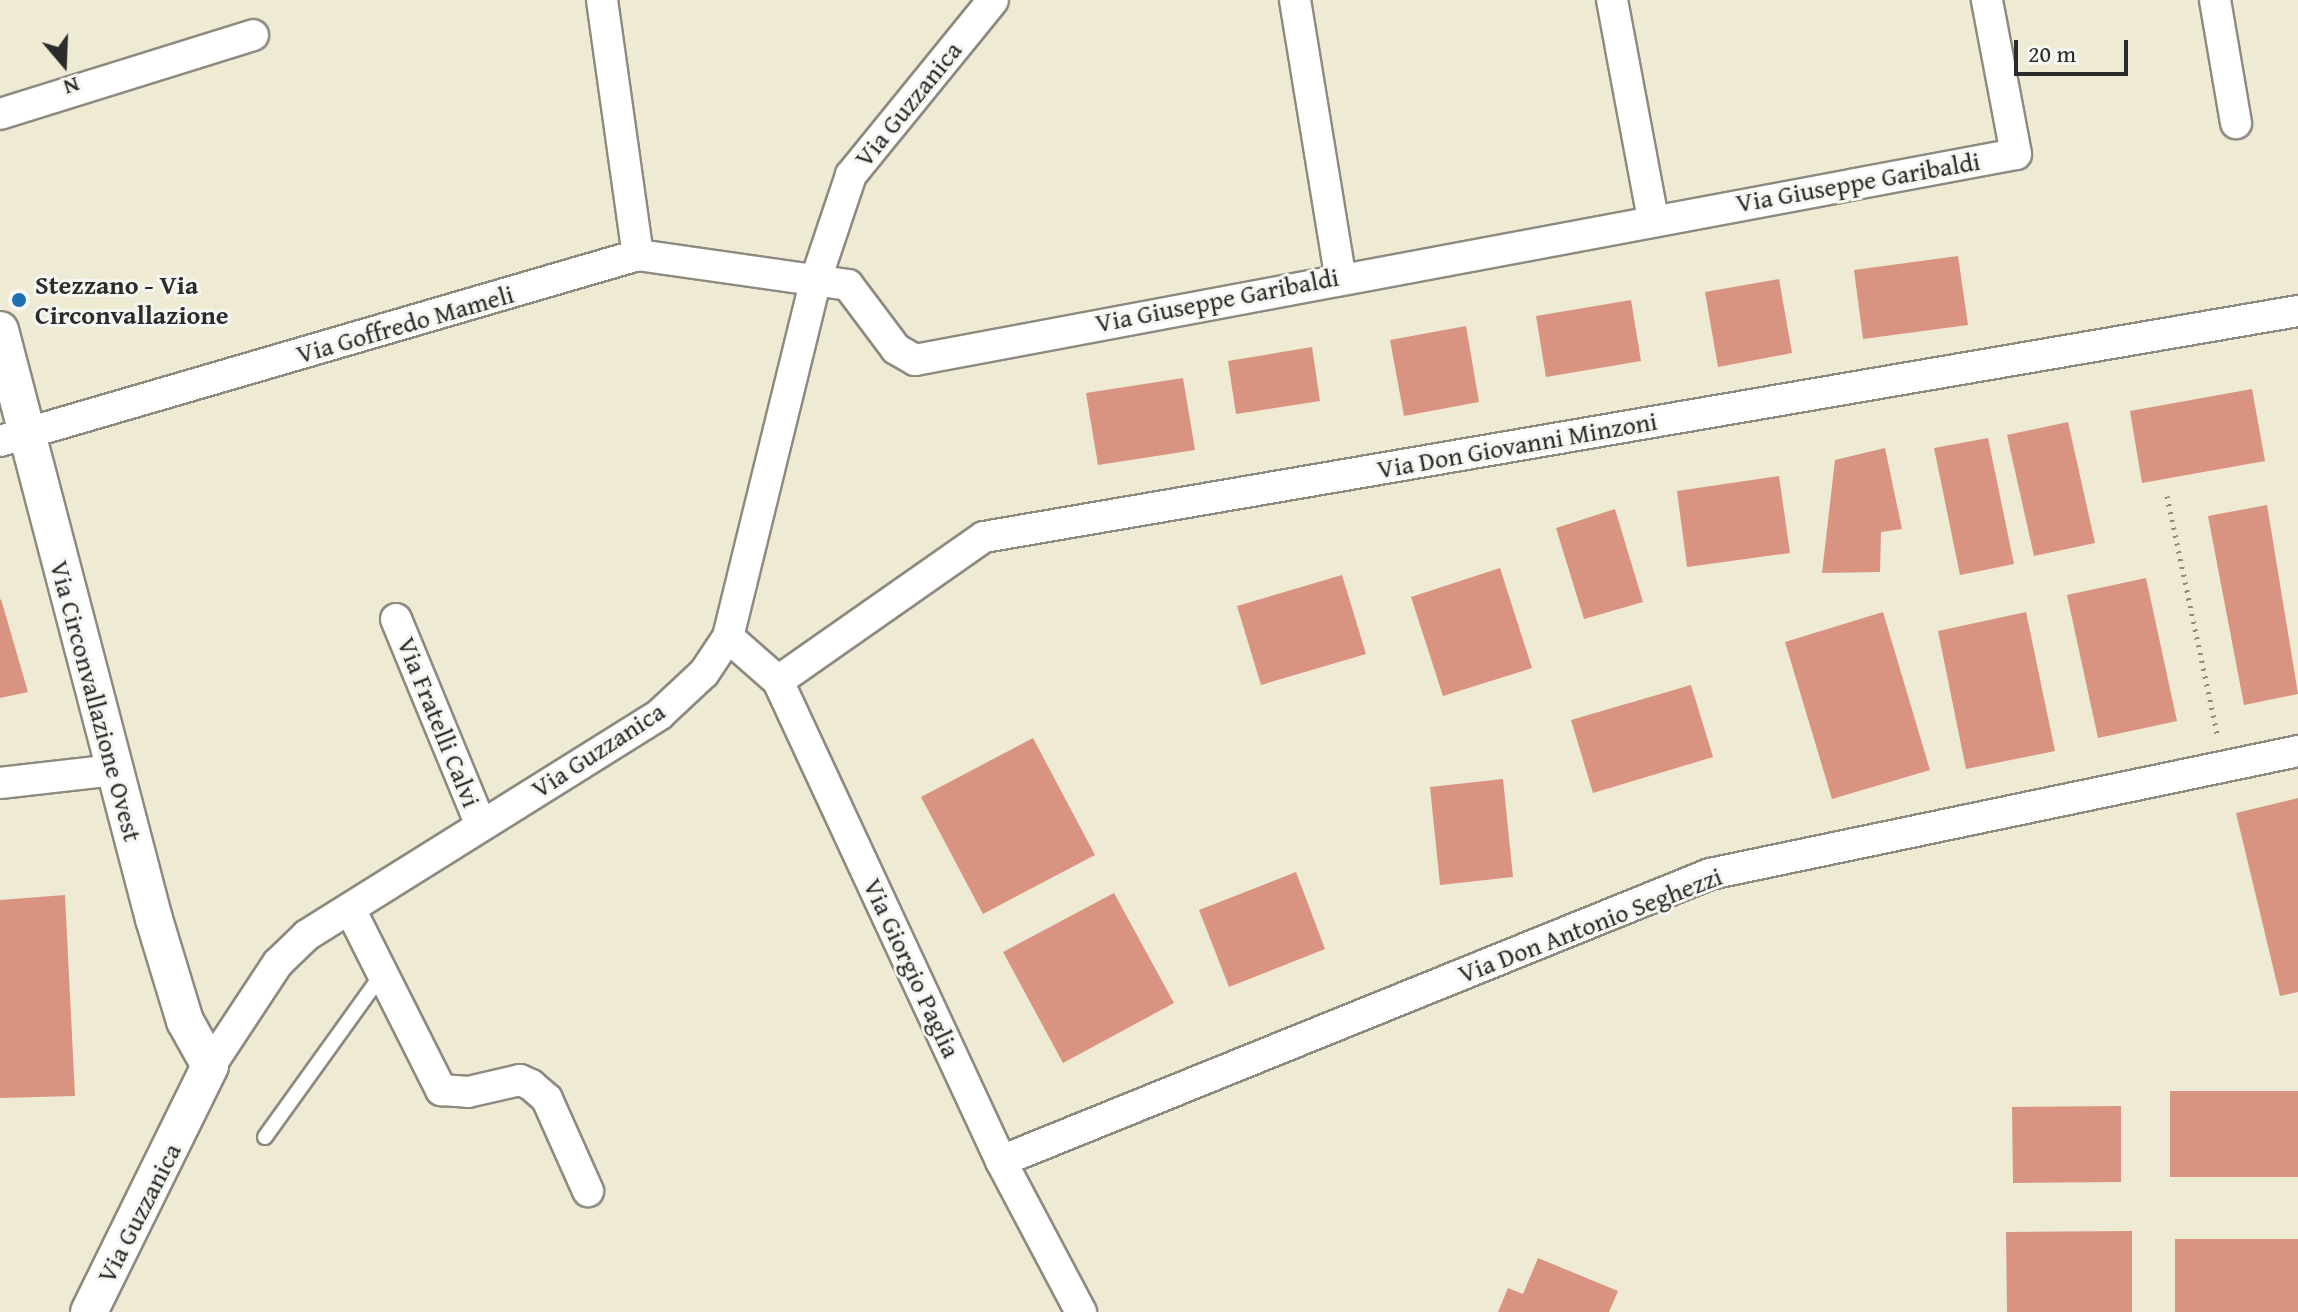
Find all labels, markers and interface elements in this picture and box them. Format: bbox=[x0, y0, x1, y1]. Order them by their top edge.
north arrow bbox=[24, 24, 104, 104]
scale bar bbox=[2018, 24, 2132, 74]
street label: Via Guzzanica bbox=[848, 35, 968, 173]
text: 20 m bbox=[2028, 36, 2076, 71]
text: N bbox=[60, 69, 84, 104]
street label: Via Giuseppe Garibaldi bbox=[1733, 145, 1983, 219]
street label: Via Giuseppe Garibaldi bbox=[1093, 261, 1341, 339]
place label: Stezzano - Via Circonvallazione bbox=[35, 269, 229, 330]
street label: Via Goffredo Mameli bbox=[293, 278, 517, 370]
marker: Stezzano - Via Circonvallazione bbox=[10, 291, 28, 309]
street label: Via Don Giovanni Minzoni bbox=[1375, 405, 1659, 485]
street label: Via Circonvallazione Ovest bbox=[43, 557, 149, 845]
street label: Via Fratelli Calvi bbox=[391, 632, 487, 812]
street label: Via Guzzanica bbox=[526, 695, 670, 805]
street label: Via Don Antonio Seghezzi bbox=[1454, 860, 1726, 990]
street label: Via Giorgio Paglia bbox=[857, 873, 967, 1063]
street label: Via Guzzanica bbox=[90, 1138, 188, 1288]

